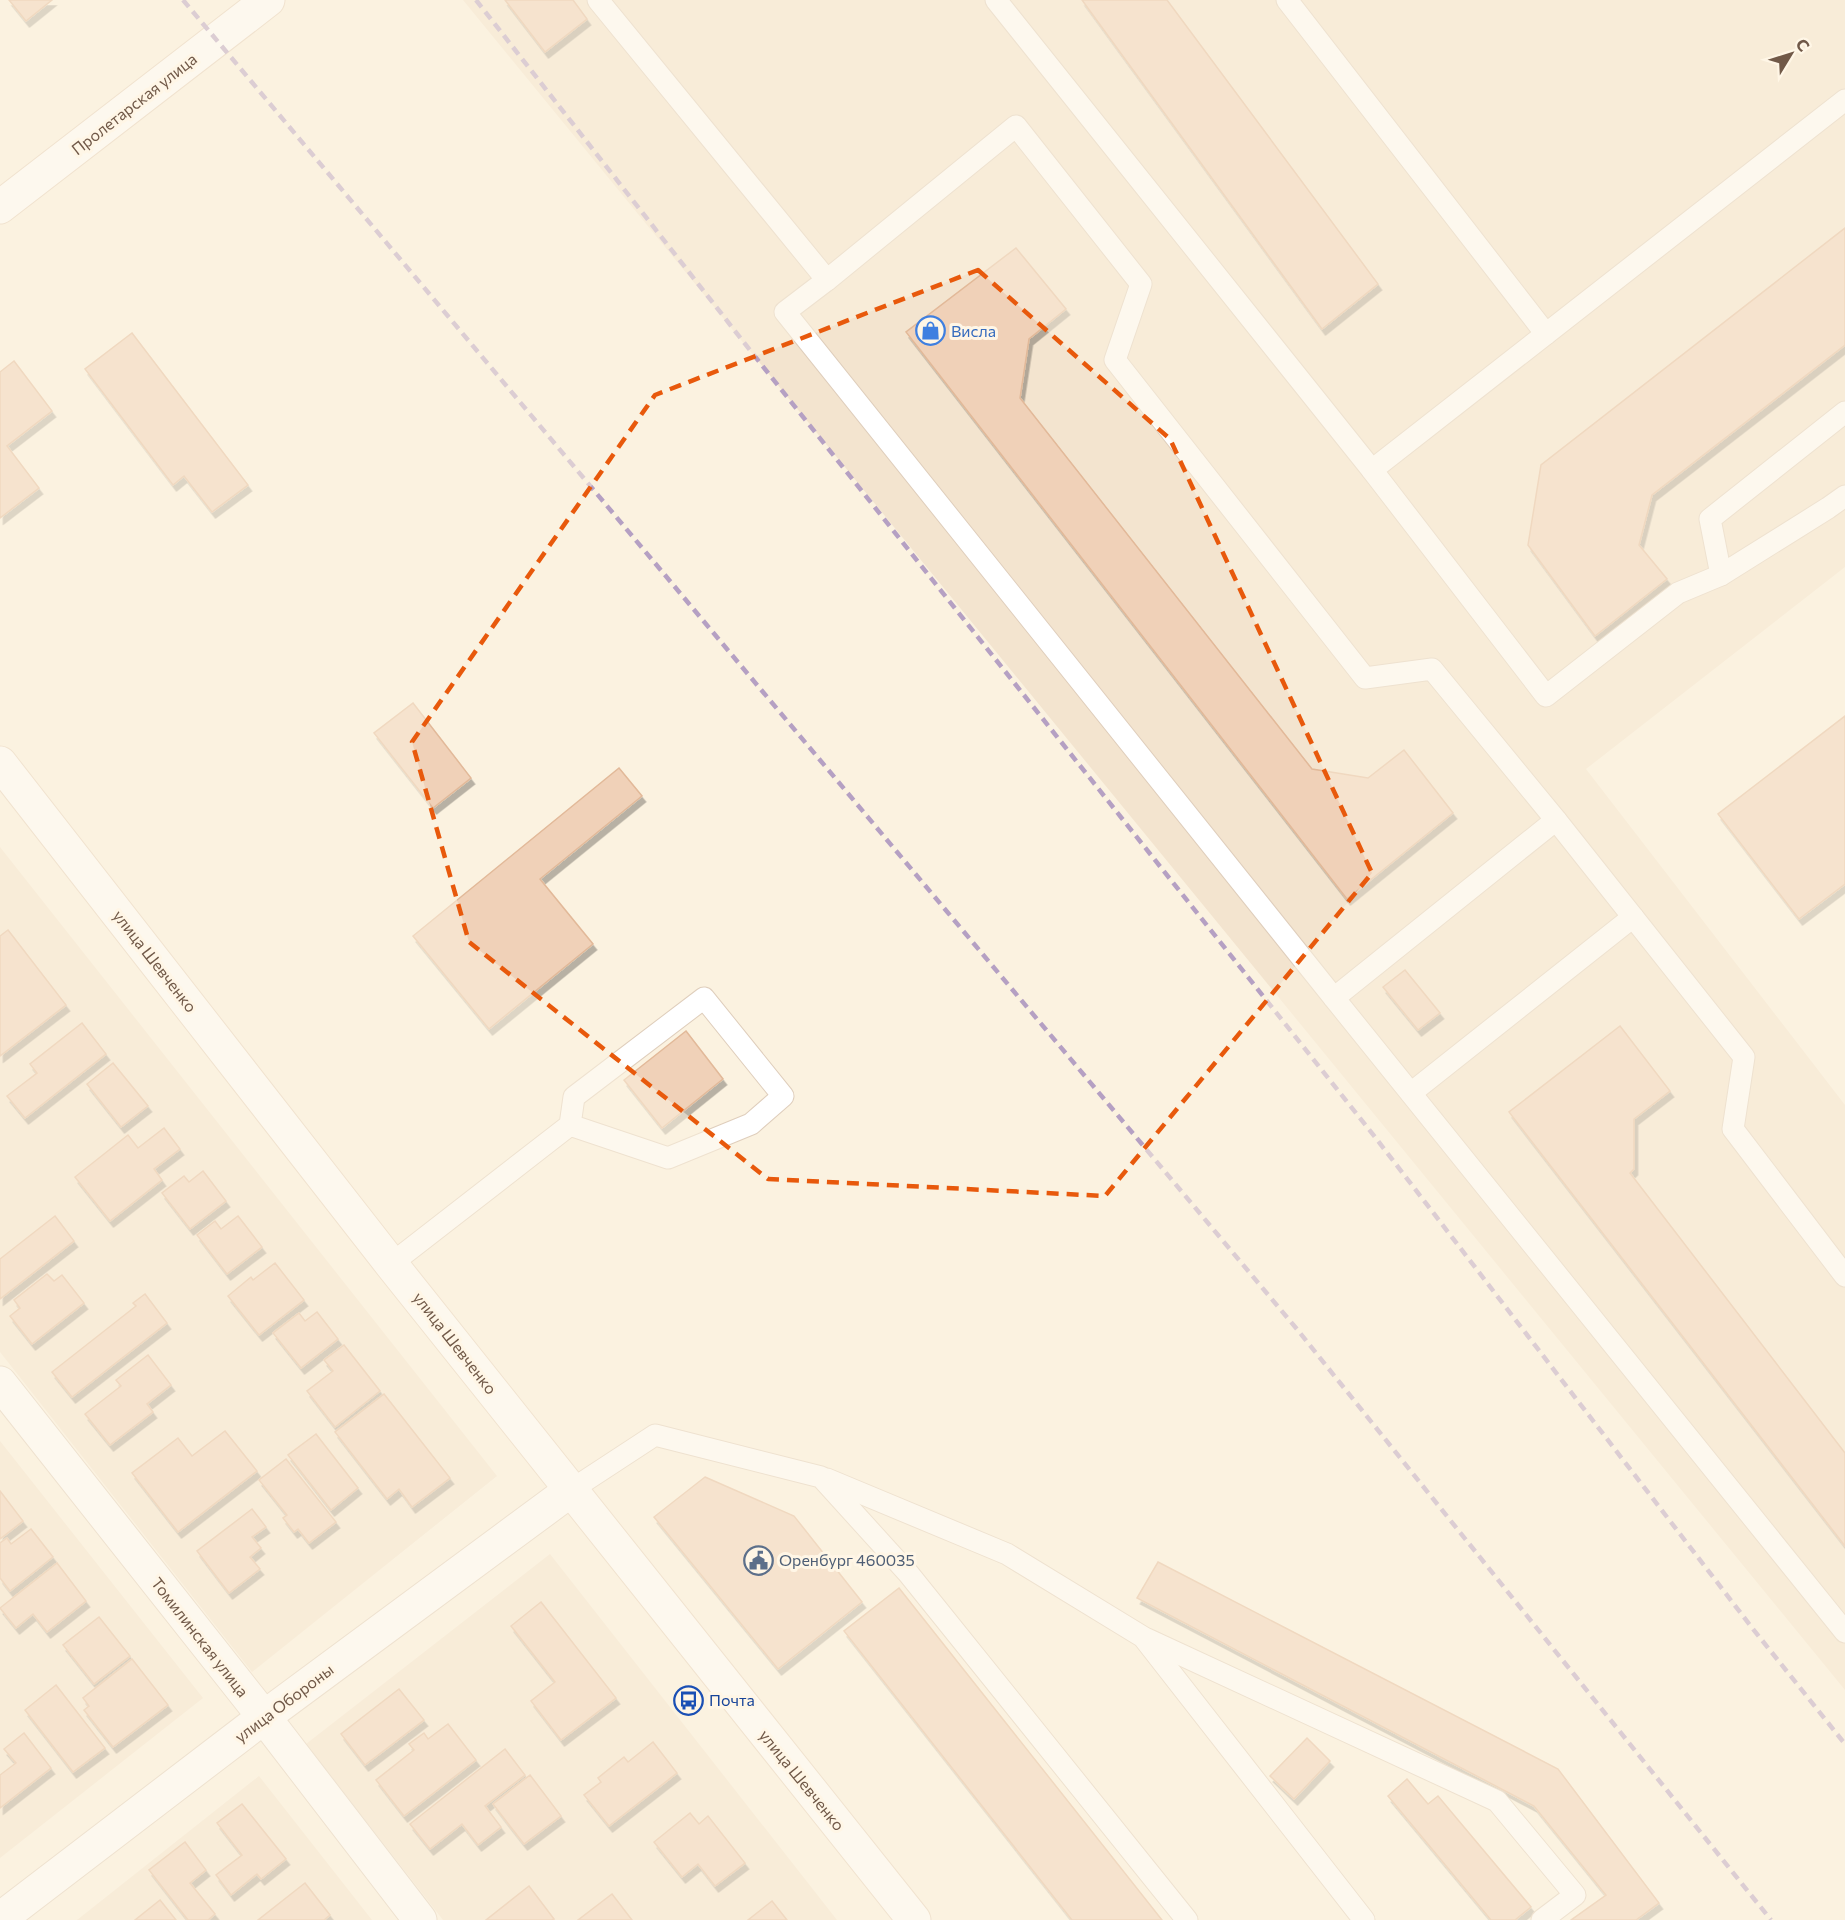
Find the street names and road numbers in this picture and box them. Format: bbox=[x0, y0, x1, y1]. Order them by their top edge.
street label: Пролетарская улица bbox=[67, 49, 200, 158]
street label: улица Шевченко bbox=[110, 906, 201, 1016]
street label: улица Шевченко bbox=[410, 1288, 501, 1398]
street label: Томилинская улица bbox=[148, 1573, 253, 1700]
street label: улица Обороны bbox=[231, 1659, 337, 1746]
street label: улица Шевченко bbox=[756, 1725, 849, 1834]

